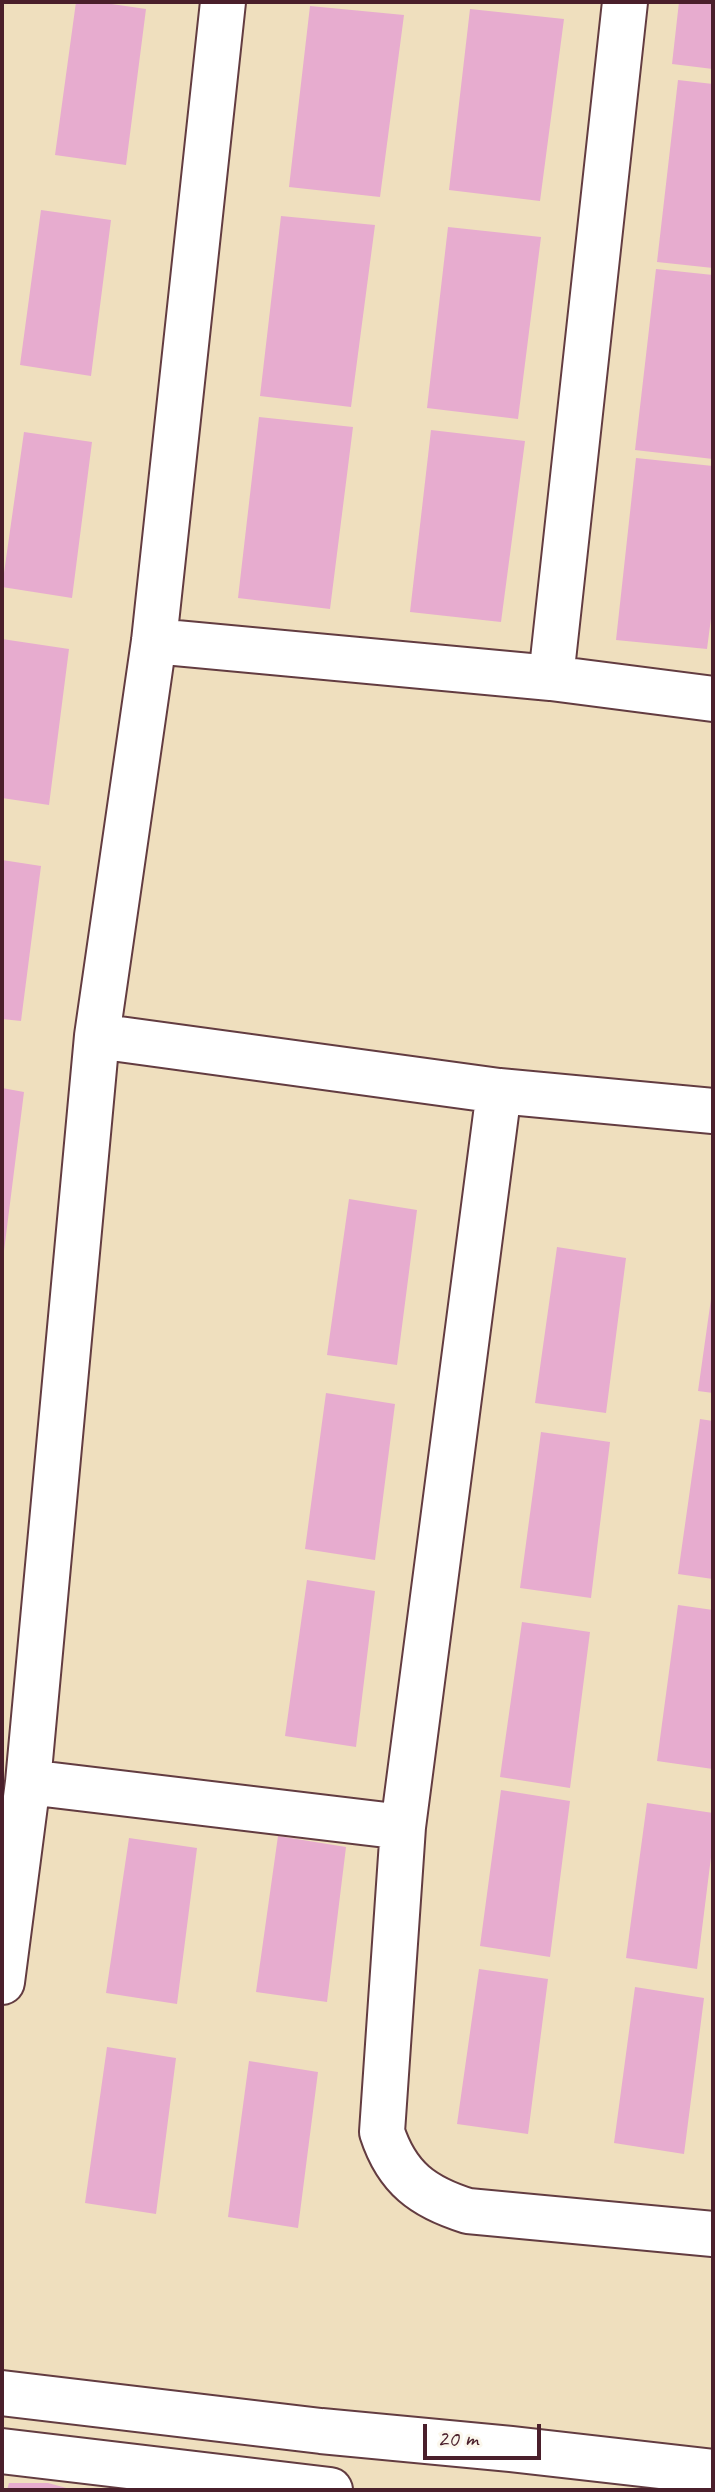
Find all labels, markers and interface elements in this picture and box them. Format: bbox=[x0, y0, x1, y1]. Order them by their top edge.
scale bar bbox=[427, 2408, 545, 2458]
text: 20 m bbox=[437, 2423, 478, 2453]

